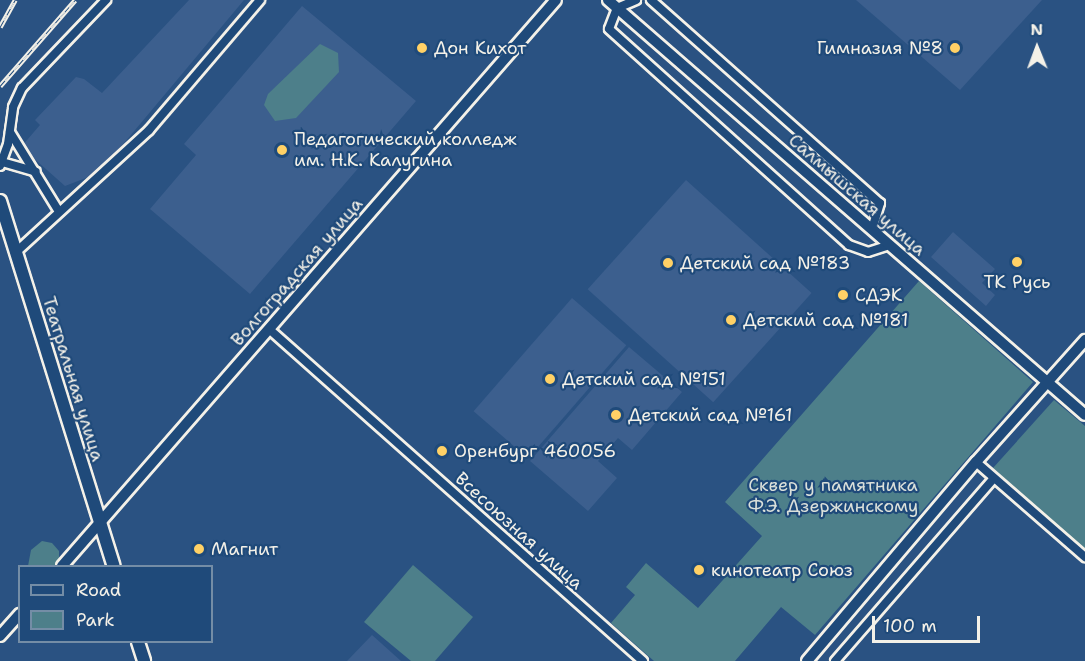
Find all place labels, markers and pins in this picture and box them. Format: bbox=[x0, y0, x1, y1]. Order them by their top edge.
place label: Дон Кихот bbox=[434, 37, 526, 59]
place label: Гимназия №8 bbox=[817, 37, 943, 59]
marker: Дон Кихот bbox=[415, 41, 429, 55]
marker: Гимназия №8 bbox=[948, 41, 962, 55]
place label: Педагогический колледж им. Н.К. Калугина bbox=[294, 129, 517, 172]
marker: Педагогический колледж им. Н.К. Калугина bbox=[275, 143, 289, 157]
place label: Детский сад №183 bbox=[680, 252, 850, 274]
marker: ТК Русь bbox=[1010, 255, 1024, 269]
marker: Детский сад №183 bbox=[661, 256, 675, 270]
place label: ТК Русь bbox=[984, 271, 1050, 293]
place label: СДЭК bbox=[855, 284, 902, 306]
marker: СДЭК bbox=[836, 288, 850, 302]
place label: Детский сад №181 bbox=[743, 309, 908, 331]
marker: Детский сад №181 bbox=[724, 313, 738, 327]
place label: Детский сад №151 bbox=[562, 368, 726, 390]
marker: Детский сад №151 bbox=[543, 372, 557, 386]
place label: Детский сад №161 bbox=[628, 404, 792, 426]
marker: Детский сад №161 bbox=[609, 408, 623, 422]
place label: Оренбург 460056 bbox=[454, 440, 616, 462]
marker: Оренбург 460056 bbox=[435, 444, 449, 458]
place label: Магнит bbox=[211, 538, 278, 560]
marker: Магнит bbox=[192, 542, 206, 556]
place label: кинотеатр Союз bbox=[711, 559, 853, 581]
marker: кинотеатр Союз bbox=[692, 563, 706, 577]

